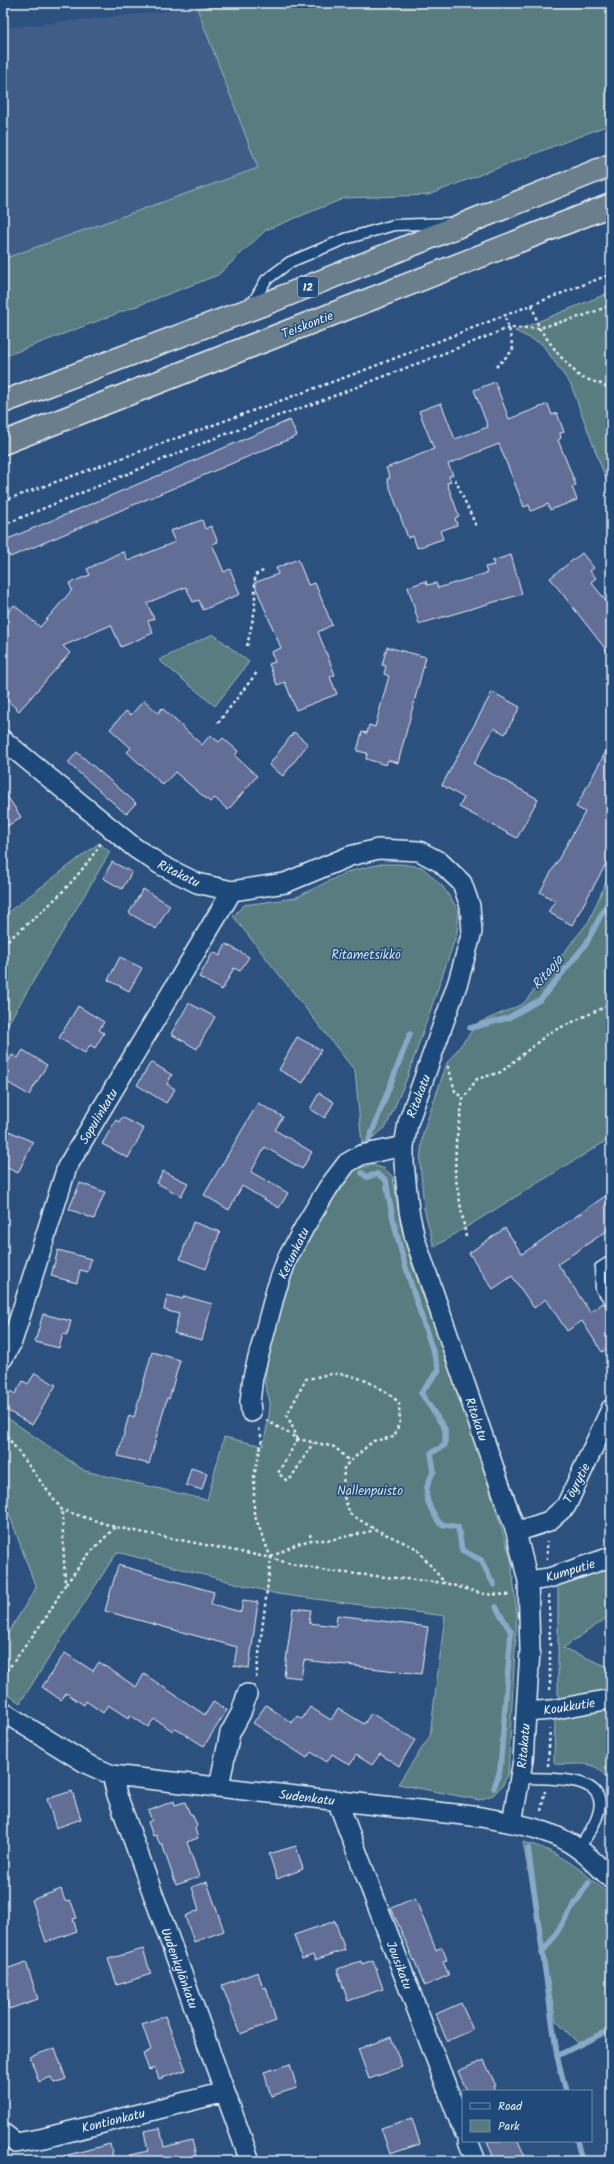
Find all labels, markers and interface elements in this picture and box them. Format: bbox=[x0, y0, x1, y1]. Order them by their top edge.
road number: 12 bbox=[298, 277, 318, 297]
street label: Teiskontie bbox=[278, 306, 337, 345]
street label: Ritakatu bbox=[153, 855, 204, 894]
park label: Ritametsikkö bbox=[331, 945, 401, 966]
water label: Ritaoja bbox=[526, 949, 570, 995]
street label: Ritakatu bbox=[401, 1071, 438, 1121]
street label: Sopulinkatu bbox=[74, 1084, 125, 1149]
street label: Ketunkatu bbox=[273, 1224, 316, 1283]
street label: Ritakatu bbox=[458, 1395, 493, 1445]
street label: Töyrytie bbox=[558, 1459, 597, 1508]
park label: Nallenpuisto bbox=[337, 1481, 403, 1502]
street label: Kumputie bbox=[543, 1554, 598, 1589]
street label: Koukkutie bbox=[542, 1693, 597, 1722]
street label: Ritakatu bbox=[512, 1722, 537, 1770]
street label: Sudenkatu bbox=[278, 1785, 337, 1812]
street label: Uudenkylänkatu bbox=[154, 1925, 203, 2013]
street label: Jousikatu bbox=[380, 1938, 418, 1993]
legend bbox=[462, 2090, 592, 2142]
text: Road bbox=[498, 2097, 523, 2116]
street label: Kontionkatu bbox=[79, 2103, 148, 2139]
text: Park bbox=[498, 2117, 520, 2136]

